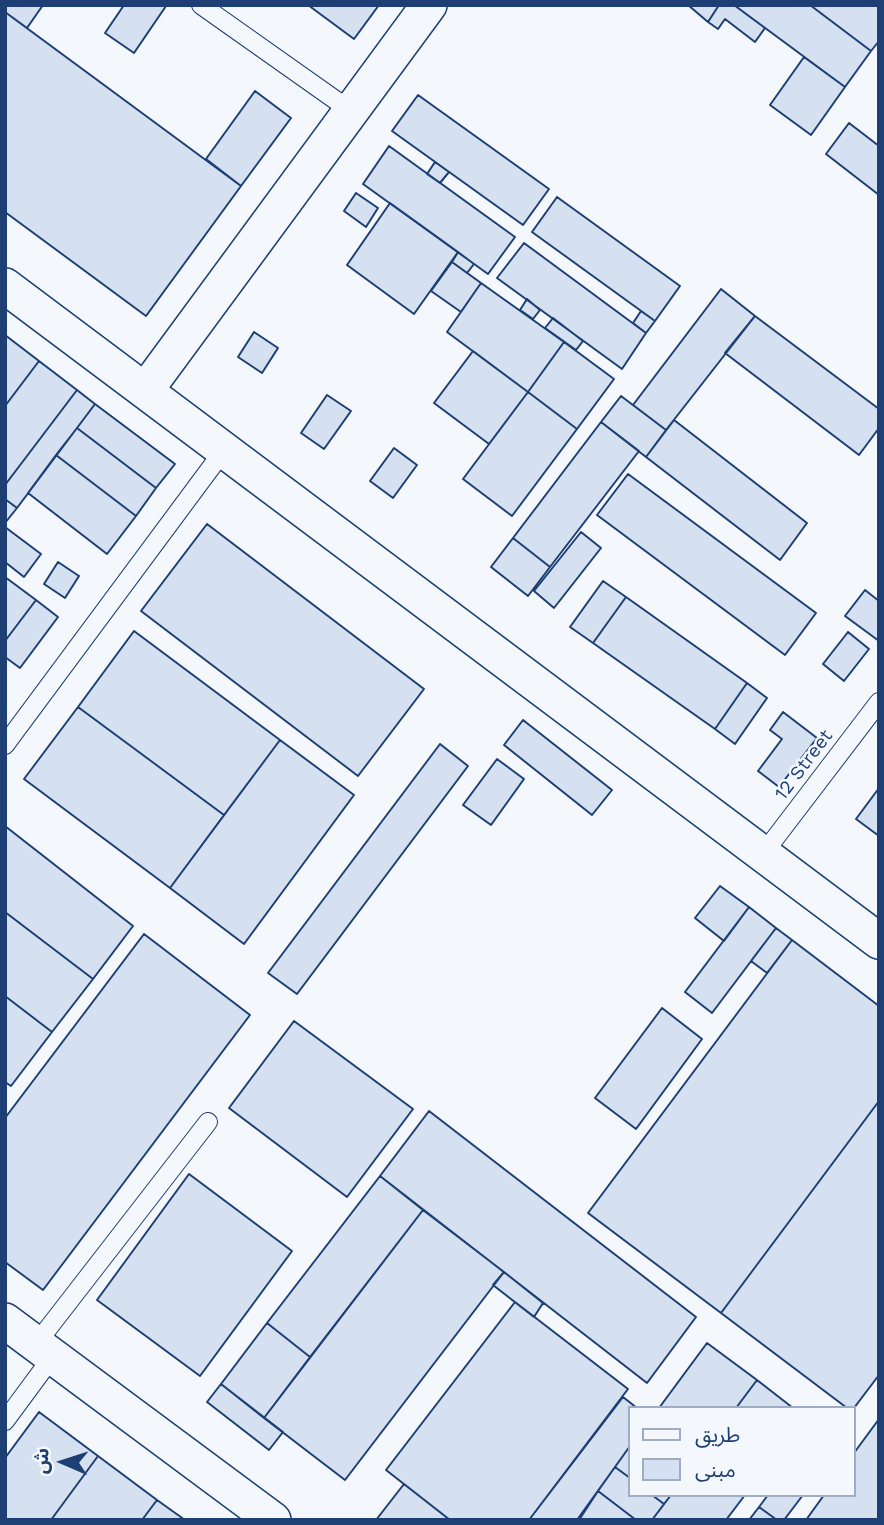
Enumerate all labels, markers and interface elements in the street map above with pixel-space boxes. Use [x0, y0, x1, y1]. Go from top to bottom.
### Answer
street label: 12 Street [770, 725, 838, 805]
legend [628, 1406, 856, 1497]
text: طريق [695, 1422, 740, 1447]
north arrow [28, 1427, 98, 1497]
text: ش [29, 1447, 54, 1474]
text: مبنى [695, 1457, 736, 1482]

